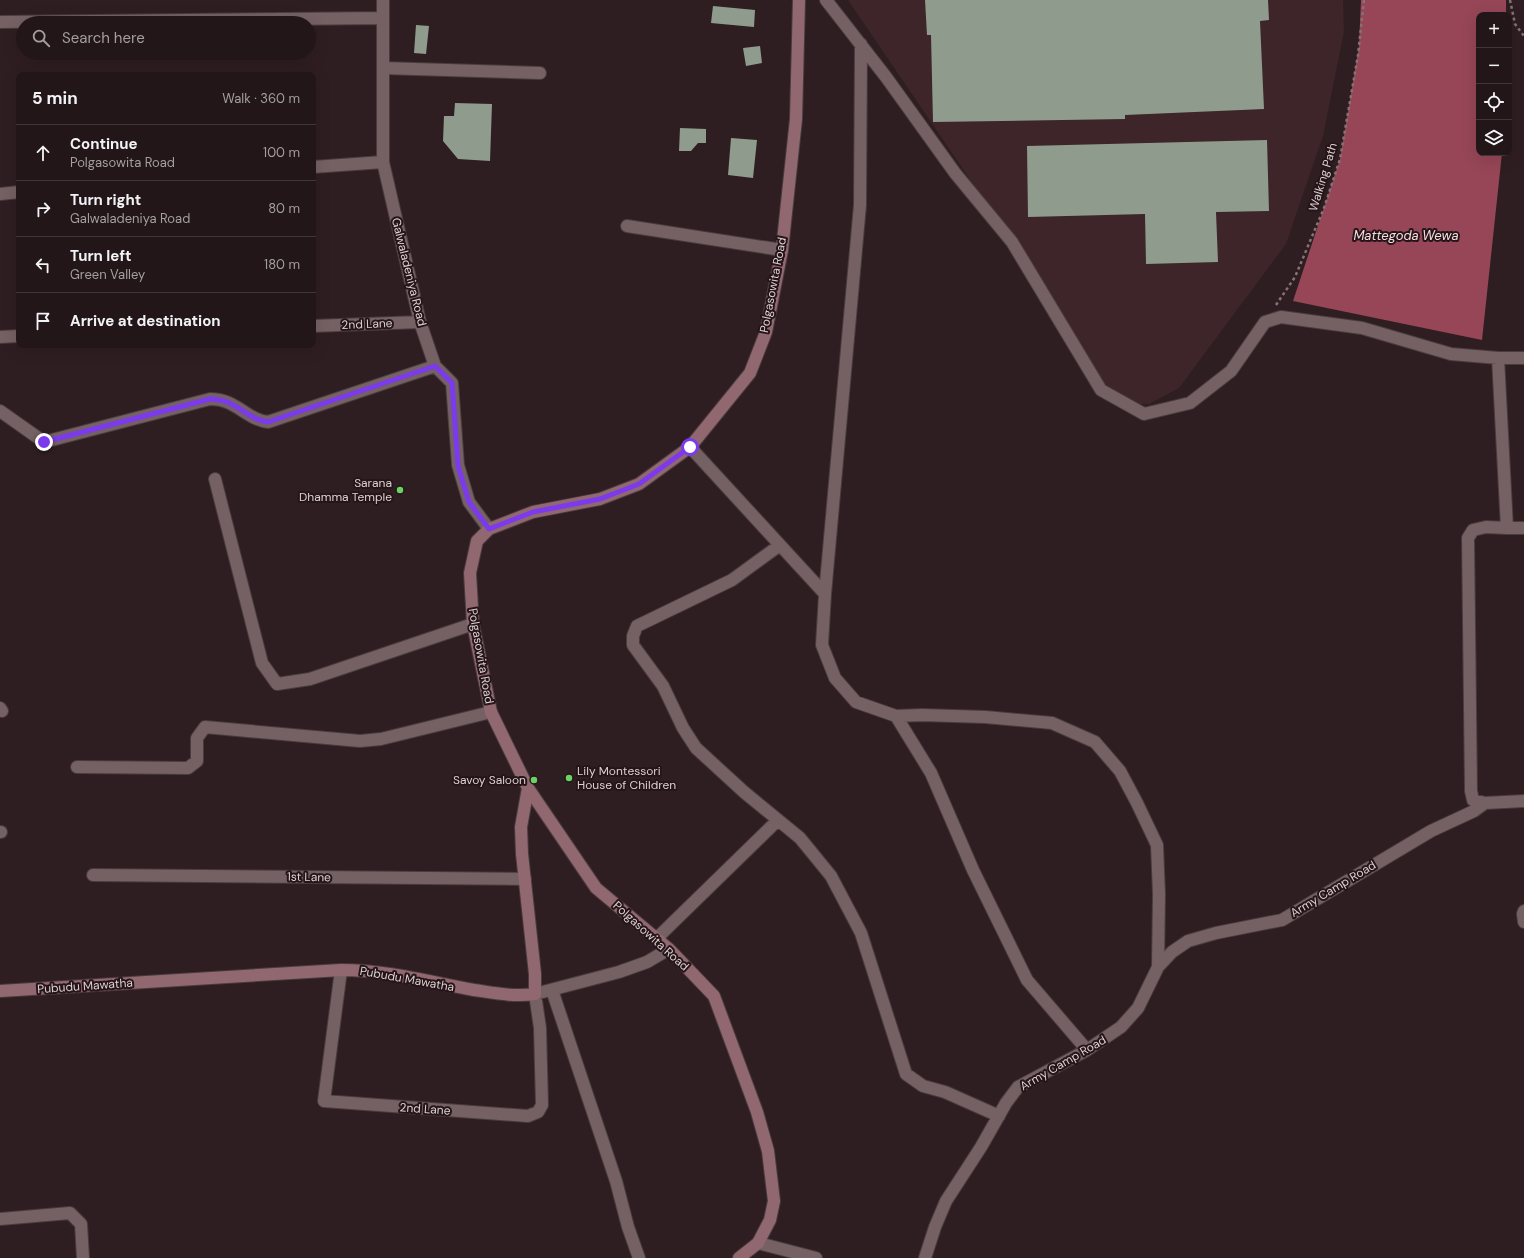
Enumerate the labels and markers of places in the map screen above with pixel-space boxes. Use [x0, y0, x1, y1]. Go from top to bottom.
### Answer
place label: Sarana Dhamma Temple [299, 475, 392, 505]
marker: Sarana Dhamma Temple [395, 485, 405, 495]
place label: Lily Montessori House of Children [577, 763, 676, 793]
place label: Savoy Saloon [453, 772, 526, 788]
marker: Lily Montessori House of Children [564, 773, 574, 783]
marker: Savoy Saloon [529, 775, 539, 785]

